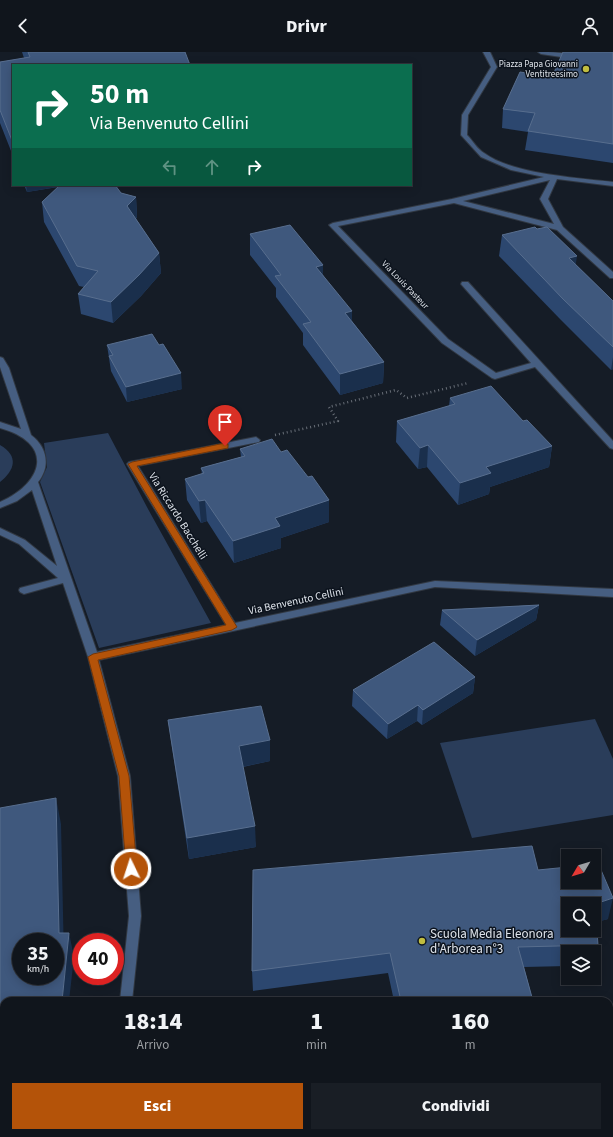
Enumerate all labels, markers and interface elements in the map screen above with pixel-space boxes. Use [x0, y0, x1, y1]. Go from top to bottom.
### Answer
text: Drivr [286, 14, 327, 39]
icon: back [12, 15, 34, 37]
icon: person [579, 15, 601, 37]
place label: Piazza Papa Giovanni Ventitreesimo [499, 58, 578, 81]
marker: Piazza Papa Giovanni Ventitreesimo [581, 64, 591, 74]
text: 50 m [90, 74, 149, 114]
icon: right [24, 80, 76, 132]
text: Via Benvenuto Cellini [90, 111, 249, 136]
icon: left [159, 156, 181, 178]
icon: ahead [201, 156, 223, 178]
icon: right [243, 156, 265, 178]
street label: Via Louis Pasteur [378, 258, 432, 313]
pin [208, 405, 242, 446]
icon: arrive [214, 411, 236, 433]
street label: Via Riccardo Bacchelli [145, 470, 211, 562]
street label: Via Benvenuto Cellini [247, 584, 345, 618]
position arrow [110, 848, 152, 890]
north arrow [561, 849, 601, 889]
map controls [561, 849, 601, 985]
button: search [561, 897, 601, 937]
place label: Scuola Media Eleonora d'Arborea n°3 [430, 925, 554, 958]
speed limit sign: 40 [72, 933, 124, 985]
marker: Scuola Media Eleonora d'Arborea n°3 [417, 936, 427, 946]
text: 35 [27, 940, 49, 968]
button: layers [561, 945, 601, 985]
text: km/h [27, 962, 49, 976]
text: 18:14 [124, 1004, 182, 1039]
text: 1 [310, 1004, 323, 1039]
text: 160 [451, 1004, 489, 1039]
text: Arrivo [137, 1036, 169, 1054]
text: min [306, 1036, 327, 1054]
text: m [465, 1036, 475, 1054]
button: Esci [12, 1083, 303, 1129]
button: Condividi [311, 1083, 601, 1129]

